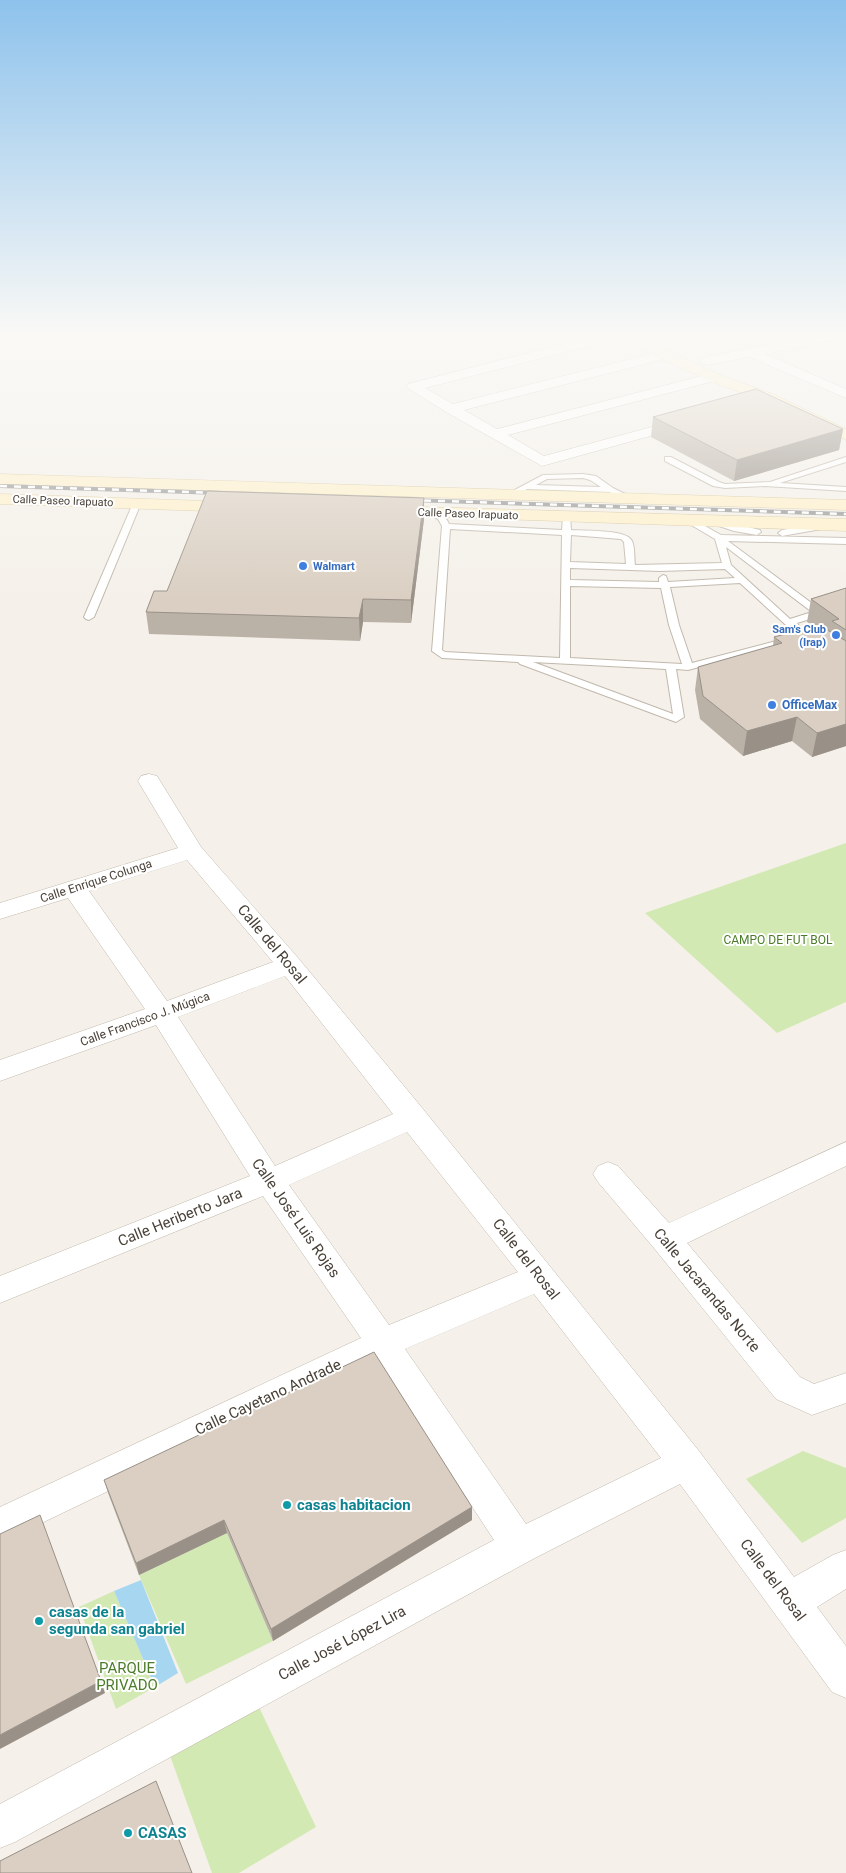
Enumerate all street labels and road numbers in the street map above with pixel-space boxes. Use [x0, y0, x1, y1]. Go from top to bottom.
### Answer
street label: Calle Paseo Irapuato [12, 493, 114, 509]
street label: Calle Paseo Irapuato [417, 506, 519, 522]
street label: Calle Enrique Colunga [38, 856, 154, 906]
street label: Calle del Rosal [234, 901, 310, 987]
street label: Calle Francisco J. Múgica [78, 989, 212, 1049]
street label: Calle José Luis Rojas [248, 1155, 344, 1281]
street label: Calle Heriberto Jara [115, 1184, 245, 1250]
street label: Calle del Rosal [489, 1215, 563, 1303]
street label: Calle Jacarandas Norte [650, 1224, 764, 1356]
street label: Calle Cayetano Andrade [192, 1355, 344, 1439]
street label: Calle del Rosal [736, 1535, 810, 1625]
street label: Calle José López Lira [275, 1602, 409, 1684]

